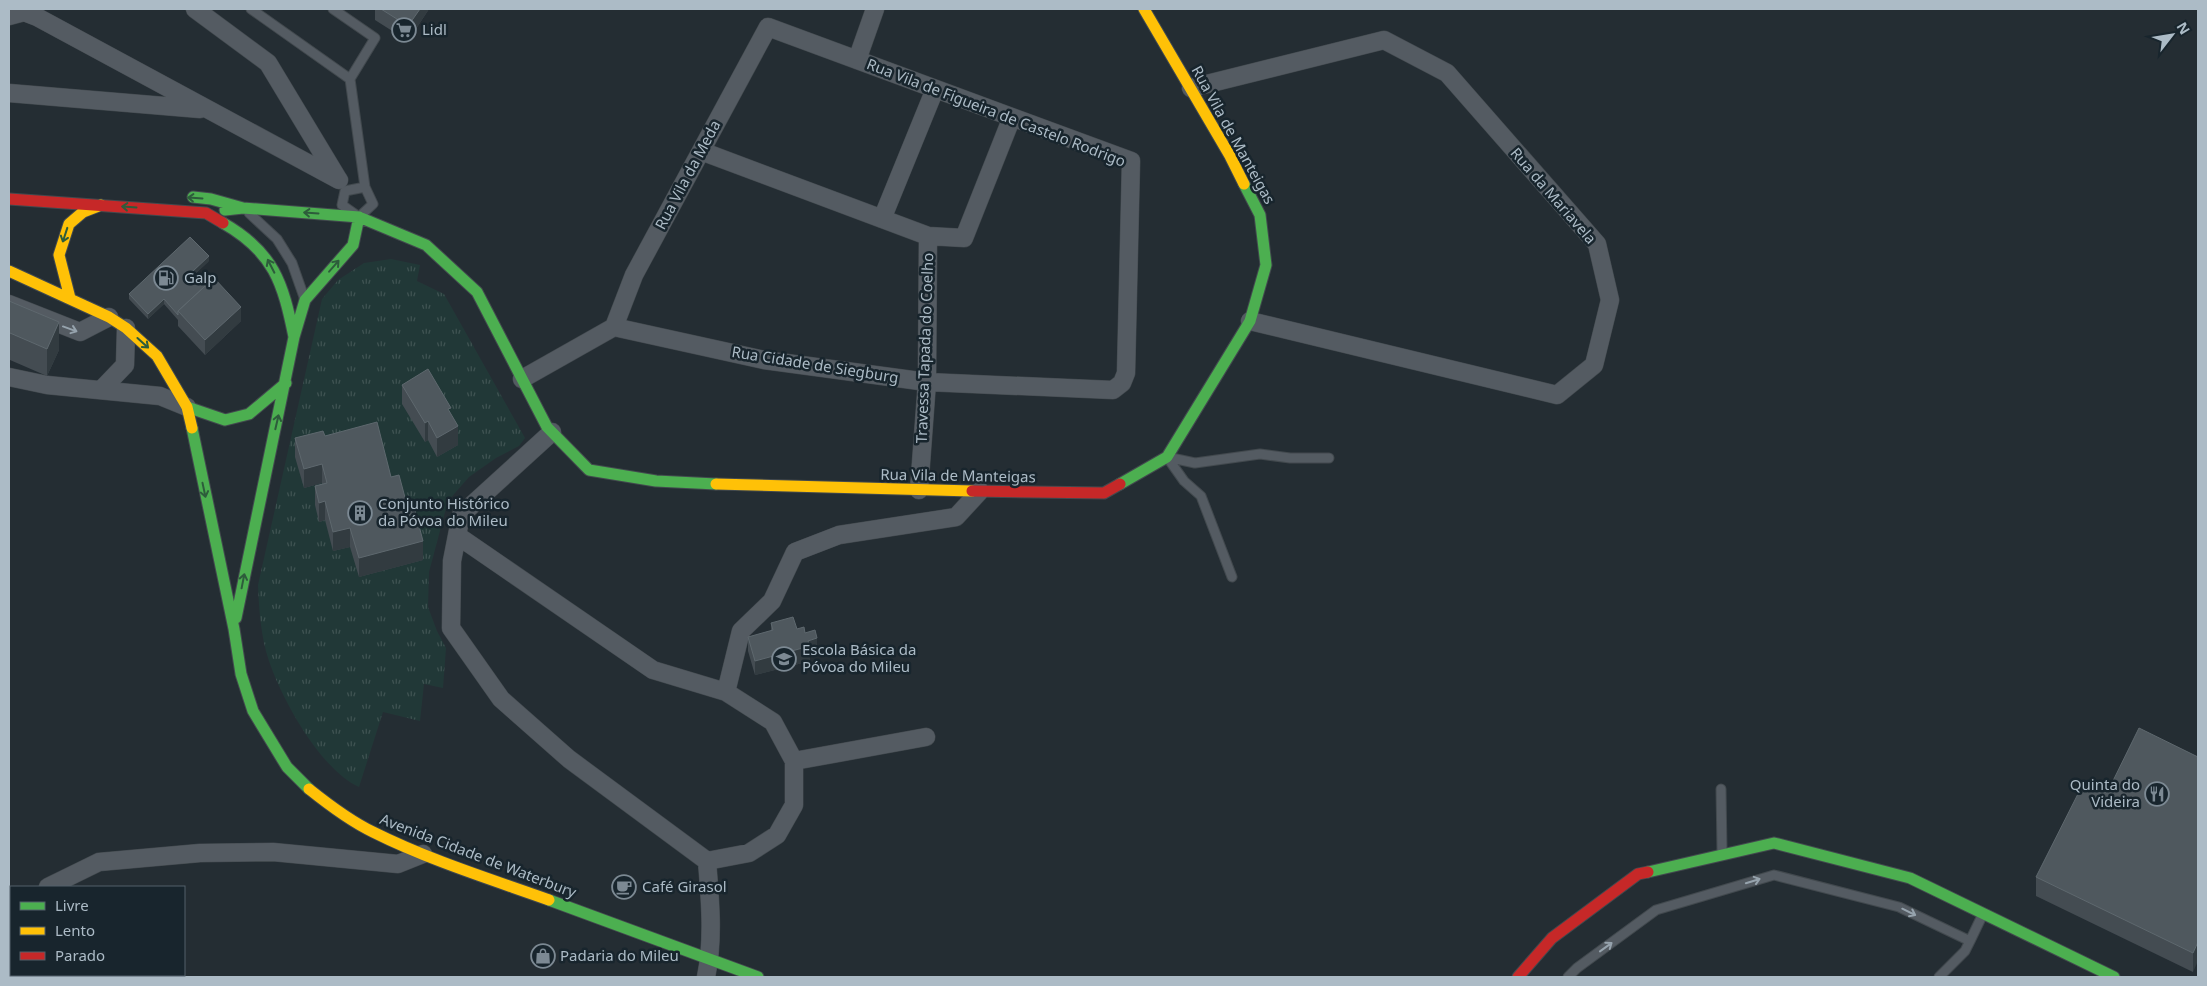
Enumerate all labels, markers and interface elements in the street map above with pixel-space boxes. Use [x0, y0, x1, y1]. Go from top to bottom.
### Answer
north arrow [2147, 10, 2197, 60]
supermarket icon: Lidl [391, 17, 417, 43]
text: N [2172, 18, 2195, 38]
place label: Lidl [422, 19, 447, 39]
street label: Rua Vila de Figueira de Castelo Rodrigo [864, 53, 1129, 171]
street label: Rua Vila de Manteigas [1187, 62, 1280, 207]
street label: Rua Vila da Meda [650, 116, 724, 233]
street label: Rua da Mariavela [1506, 143, 1601, 248]
one-way arrow [188, 193, 204, 202]
one-way arrow [121, 203, 137, 212]
one-way arrow [303, 208, 319, 218]
one-way arrow [60, 227, 69, 242]
street label: Travessa Tapada do Coelho [911, 252, 937, 444]
one-way arrow [266, 259, 275, 274]
one-way arrow [329, 260, 340, 273]
fuel station icon: Galp [153, 265, 179, 291]
place label: Galp [184, 267, 216, 287]
one-way arrow [62, 325, 77, 334]
one-way arrow [137, 338, 150, 349]
street label: Rua Cidade de Siegburg [730, 341, 900, 387]
one-way arrow [273, 415, 282, 431]
street label: Rua Vila de Manteigas [880, 464, 1036, 486]
one-way arrow [200, 482, 209, 498]
place label: Conjunto Histórico da Póvoa do Mileu [378, 493, 510, 530]
building icon: Conjunto Histórico da Póvoa do Mileu [347, 500, 373, 526]
one-way arrow [239, 574, 248, 590]
place label: Escola Básica da Póvoa do Mileu [802, 639, 916, 676]
school or university icon: Escola Básica da Póvoa do Mileu [771, 646, 797, 672]
place label: Quinta do Videira [2070, 774, 2140, 811]
restaurant icon: Quinta do Videira [2144, 781, 2170, 807]
street label: Avenida Cidade de Waterbury [377, 808, 580, 902]
cafe icon: Café Girasol [611, 874, 637, 900]
place label: Café Girasol [642, 876, 727, 896]
one-way arrow [1744, 876, 1760, 886]
legend [10, 886, 185, 976]
text: Livre [55, 895, 89, 915]
one-way arrow [1901, 908, 1916, 917]
text: Lento [55, 920, 95, 940]
one-way arrow [1599, 942, 1613, 952]
shop icon: Padaria do Mileu [530, 943, 556, 969]
text: Parado [55, 945, 105, 965]
place label: Padaria do Mileu [560, 945, 679, 965]

